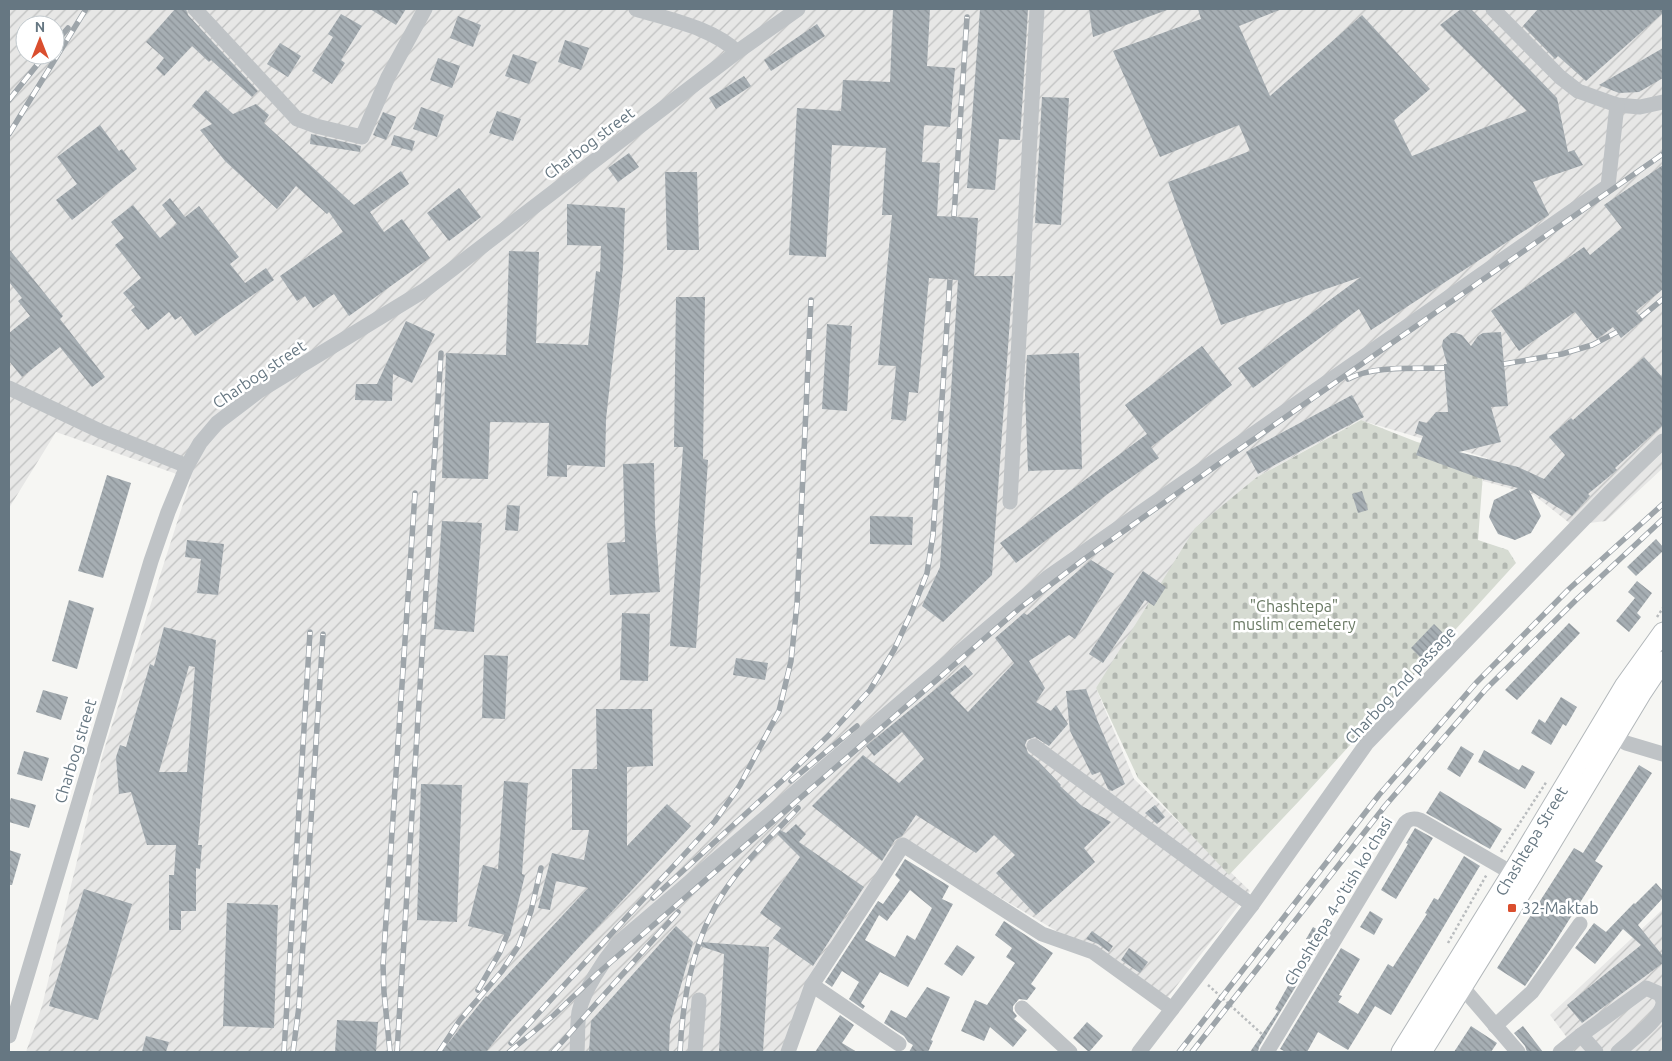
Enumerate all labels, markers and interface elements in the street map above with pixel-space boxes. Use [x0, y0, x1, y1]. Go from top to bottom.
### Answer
north arrow [15, 15, 65, 65]
text: N [35, 19, 45, 35]
street label: Charbog street [540, 103, 638, 183]
street label: Charbog street [209, 336, 309, 412]
park label: "Chashtepa" muslim cemetery [1232, 597, 1356, 633]
street label: Charbog 2nd passage [1341, 623, 1459, 747]
street label: Charbog street [51, 696, 100, 805]
street label: Chashtepa Street [1491, 783, 1571, 899]
street label: Choshtepa 4-o'tish ko'chasi [1280, 813, 1396, 989]
place label: 32-Maktab [1522, 899, 1599, 917]
marker: 32-Maktab [1506, 902, 1518, 914]

